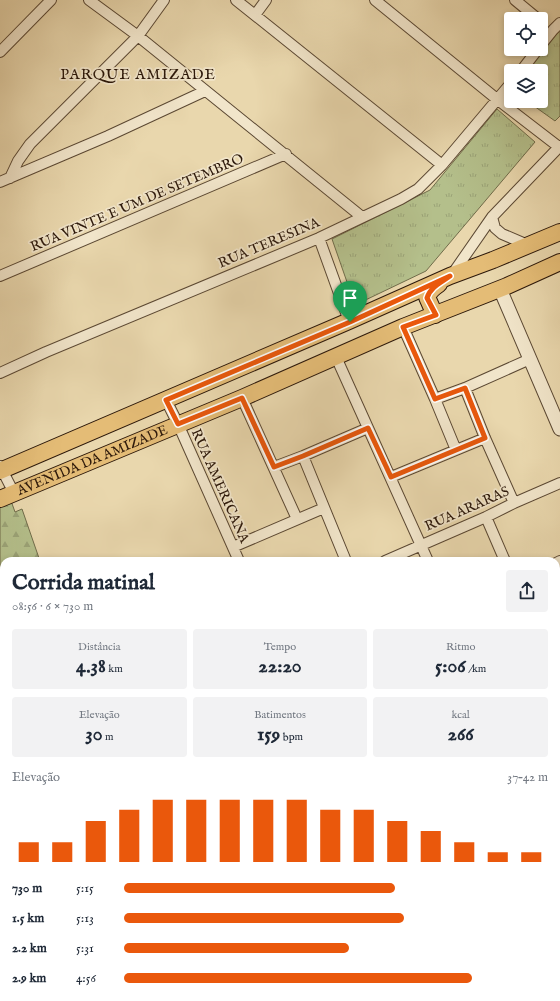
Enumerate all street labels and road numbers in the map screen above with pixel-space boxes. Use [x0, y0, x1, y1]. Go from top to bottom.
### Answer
street label: RUA VINTE E UM DE SETEMBRO [28, 150, 247, 256]
street label: RUA TERESINA [216, 213, 323, 272]
street label: AVENIDA DA AMIZADE [13, 421, 171, 500]
street label: RUA AMERICANA [187, 426, 254, 546]
street label: RUA ARARAS [422, 482, 512, 536]

